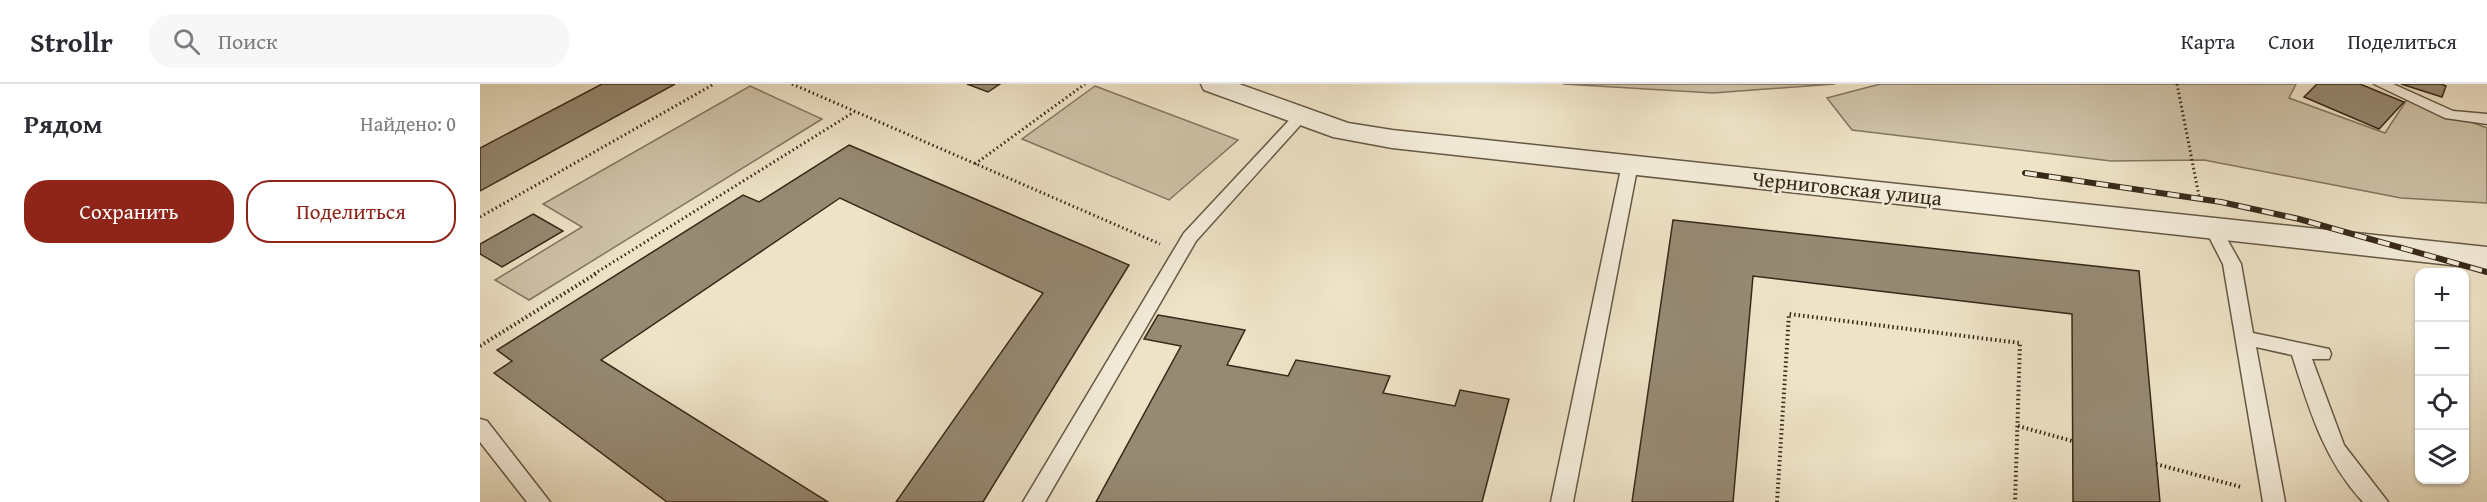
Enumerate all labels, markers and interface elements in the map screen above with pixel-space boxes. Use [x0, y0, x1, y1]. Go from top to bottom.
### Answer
search box [149, 14, 569, 68]
text: Strollr [30, 21, 113, 62]
icon: search [170, 25, 203, 58]
text: Поиск [218, 25, 278, 57]
text: Карта [2181, 26, 2235, 57]
text: Слои [2268, 26, 2314, 57]
text: Поделиться [2347, 26, 2457, 57]
text: Рядом [24, 104, 102, 143]
text: Найдено: 0 [360, 109, 456, 138]
street label: Черниговская улица [1751, 163, 1943, 213]
button: Сохранить [24, 180, 234, 243]
button: Поделиться [246, 180, 456, 243]
map controls [2415, 268, 2469, 484]
button: + [2415, 268, 2469, 322]
button: − [2415, 322, 2469, 376]
button: locate [2415, 376, 2469, 430]
button: layers [2415, 430, 2469, 484]

